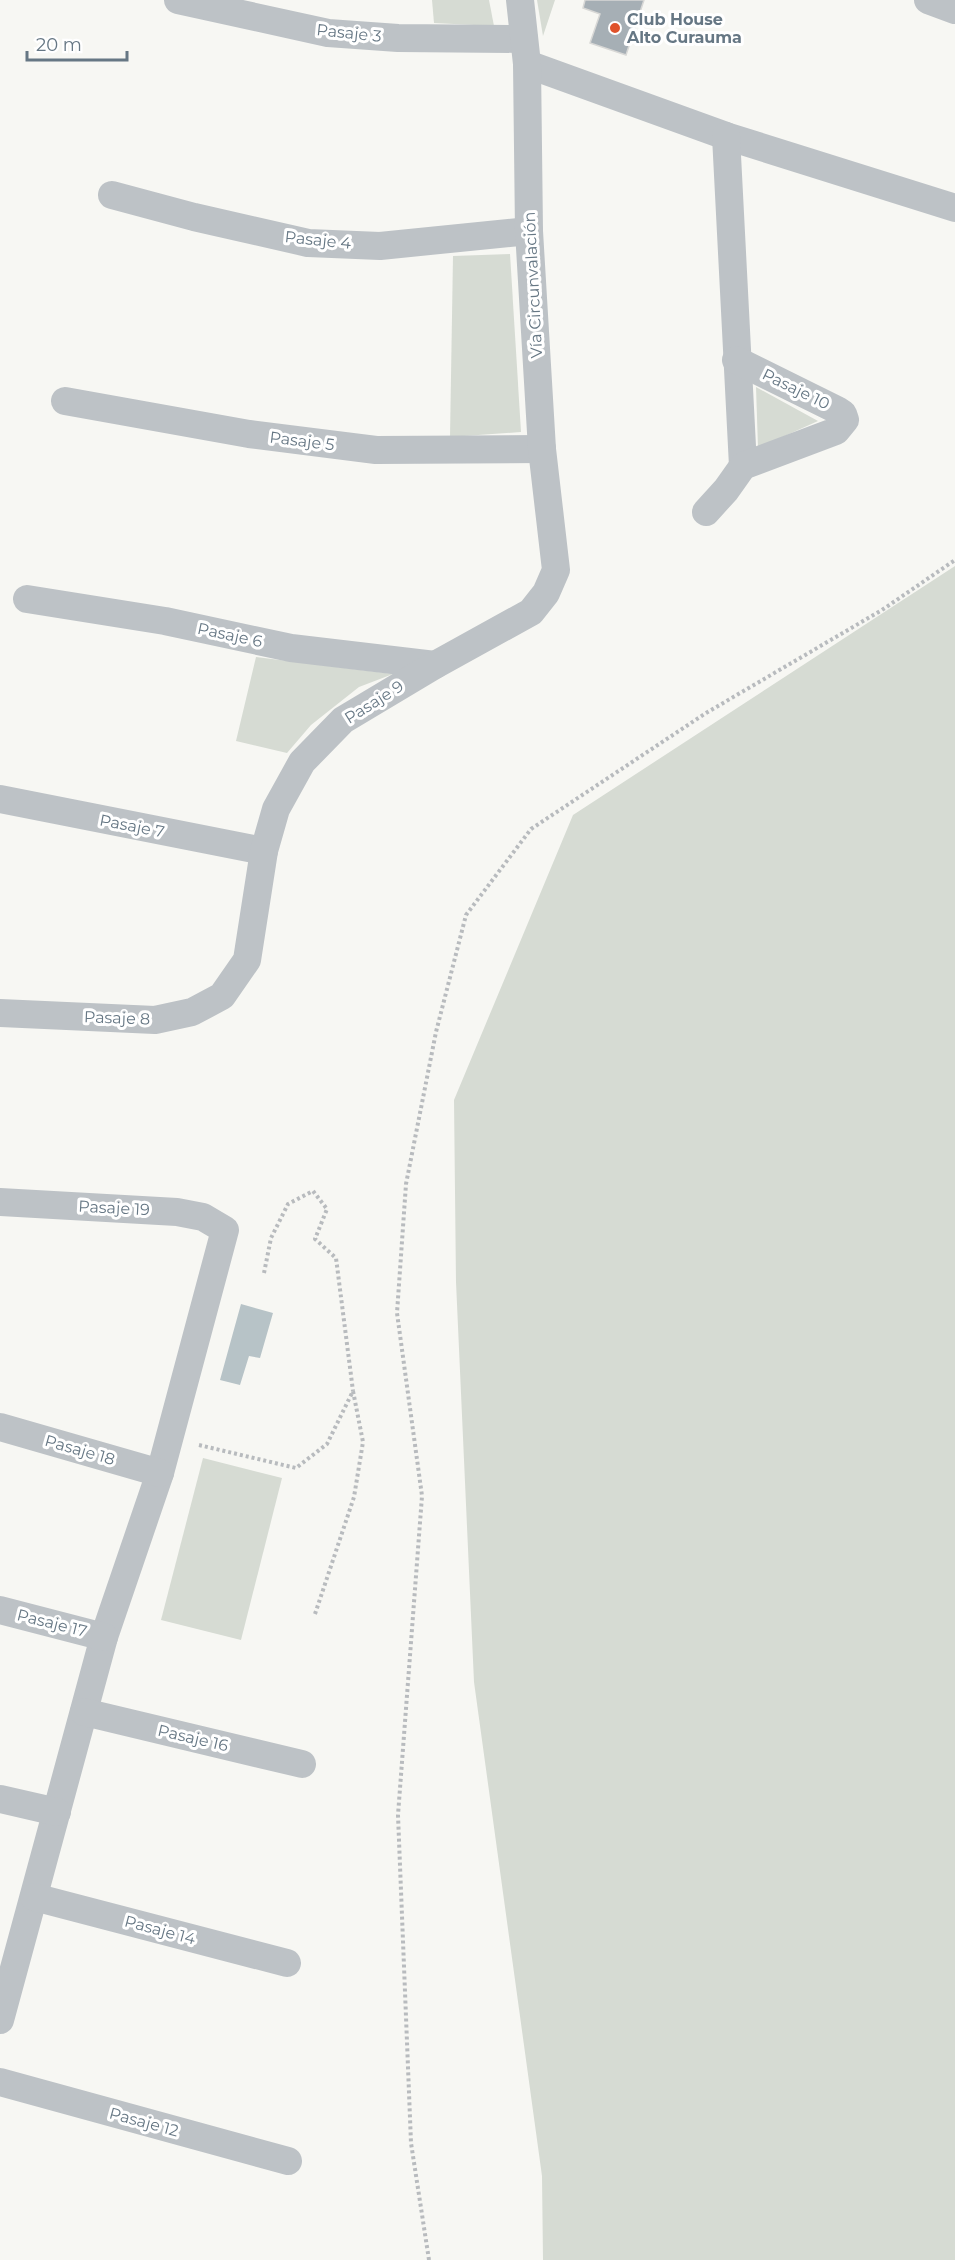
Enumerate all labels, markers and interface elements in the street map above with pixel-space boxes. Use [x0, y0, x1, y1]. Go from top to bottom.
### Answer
place label: Club House Alto Curauma [626, 10, 742, 47]
street label: Pasaje 3 [316, 20, 382, 46]
marker: Club House Alto Curauma [608, 21, 622, 35]
scale bar [27, 24, 128, 62]
text: 20 m [36, 34, 82, 56]
street label: Vía Circunvalación [520, 211, 546, 359]
street label: Pasaje 4 [284, 227, 353, 253]
street label: Pasaje 10 [759, 365, 833, 413]
street label: Pasaje 5 [268, 428, 336, 454]
street label: Pasaje 6 [196, 619, 264, 651]
street label: Pasaje 9 [341, 676, 407, 728]
street label: Pasaje 7 [98, 810, 166, 842]
street label: Pasaje 8 [83, 1007, 151, 1029]
street label: Pasaje 19 [78, 1197, 150, 1219]
street label: Pasaje 18 [43, 1431, 117, 1469]
street label: Pasaje 17 [15, 1605, 89, 1641]
street label: Pasaje 16 [156, 1721, 230, 1755]
street label: Pasaje 14 [123, 1911, 198, 1949]
street label: Pasaje 12 [107, 2104, 181, 2140]

